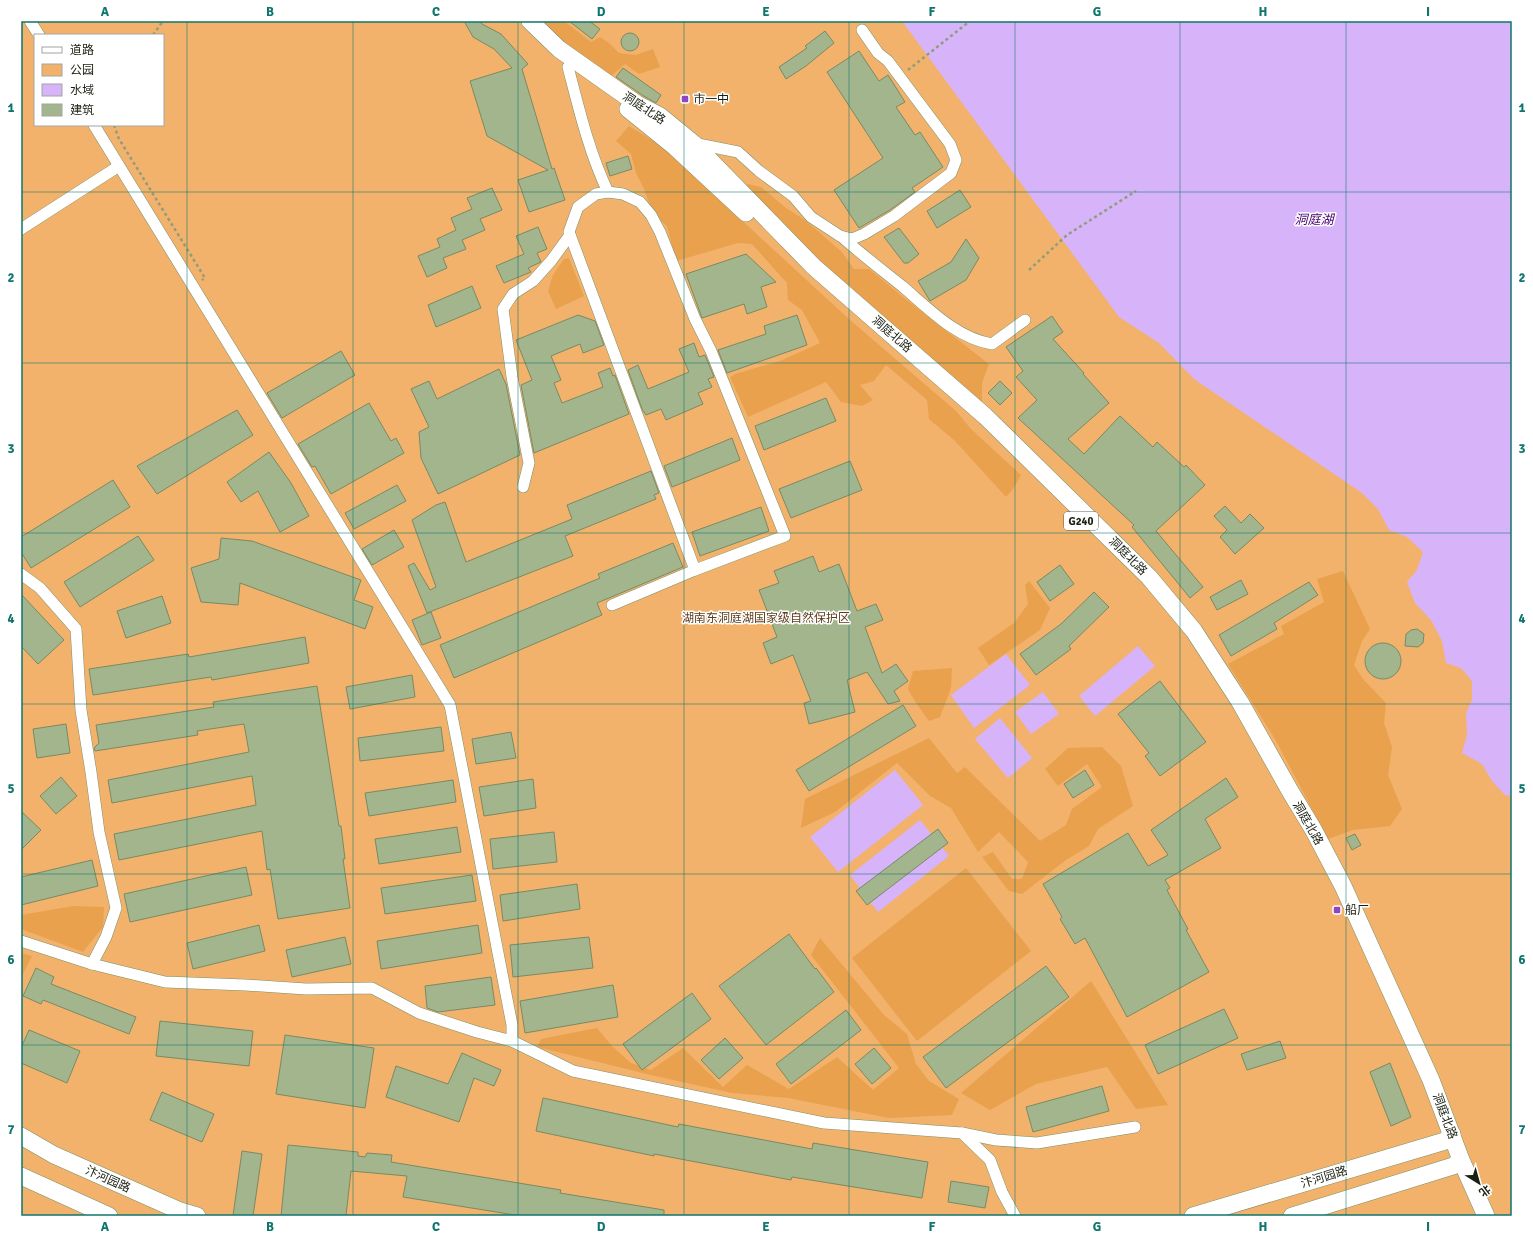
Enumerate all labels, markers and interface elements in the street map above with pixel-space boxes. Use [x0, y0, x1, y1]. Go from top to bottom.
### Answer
text: A [101, 4, 110, 20]
text: B [266, 4, 274, 20]
text: C [432, 4, 440, 20]
text: D [597, 4, 606, 20]
text: E [762, 4, 770, 20]
text: F [929, 4, 936, 20]
text: G [1093, 4, 1101, 20]
text: H [1259, 4, 1267, 20]
text: I [1426, 4, 1430, 20]
legend [34, 34, 164, 126]
text: 道路 [70, 43, 94, 58]
text: 公园 [70, 63, 94, 78]
text: 水域 [70, 83, 94, 98]
street label: 洞庭北路 [620, 89, 668, 128]
place label: 市一中 [693, 92, 729, 107]
marker: 市一中 [680, 94, 690, 104]
text: 1 [7, 100, 15, 116]
text: 1 [1518, 100, 1526, 116]
text: 建筑 [70, 103, 94, 118]
water label: 洞庭湖 [1294, 212, 1335, 228]
text: 2 [7, 270, 15, 286]
text: 2 [1518, 270, 1526, 286]
street label: 洞庭北路 [869, 313, 915, 356]
text: 3 [7, 441, 15, 457]
text: 3 [1518, 441, 1526, 457]
road number: G240 [1064, 512, 1098, 530]
street label: 洞庭北路 [1105, 534, 1150, 579]
text: 4 [7, 611, 15, 627]
park label: 湖南东洞庭湖国家级自然保护区 [682, 611, 850, 626]
text: 4 [1518, 611, 1526, 627]
text: 5 [7, 781, 15, 797]
text: 5 [1518, 781, 1526, 797]
street label: 洞庭北路 [1289, 799, 1326, 848]
place label: 船厂 [1345, 903, 1369, 918]
marker: 船厂 [1332, 905, 1342, 915]
text: 6 [7, 952, 15, 968]
text: 6 [1518, 952, 1526, 968]
street label: 洞庭北路 [1429, 1091, 1460, 1141]
text: 7 [7, 1122, 15, 1138]
text: 7 [1518, 1122, 1526, 1138]
street label: 汴河园路 [83, 1163, 133, 1196]
street label: 汴河园路 [1299, 1163, 1349, 1192]
north arrow [1459, 1163, 1499, 1203]
text: 北 [1476, 1182, 1493, 1199]
text: A [101, 1219, 110, 1235]
text: B [266, 1219, 274, 1235]
text: C [432, 1219, 440, 1235]
text: D [597, 1219, 606, 1235]
text: E [762, 1219, 770, 1235]
text: F [929, 1219, 936, 1235]
text: G [1093, 1219, 1101, 1235]
text: H [1259, 1219, 1267, 1235]
text: I [1426, 1219, 1430, 1235]

